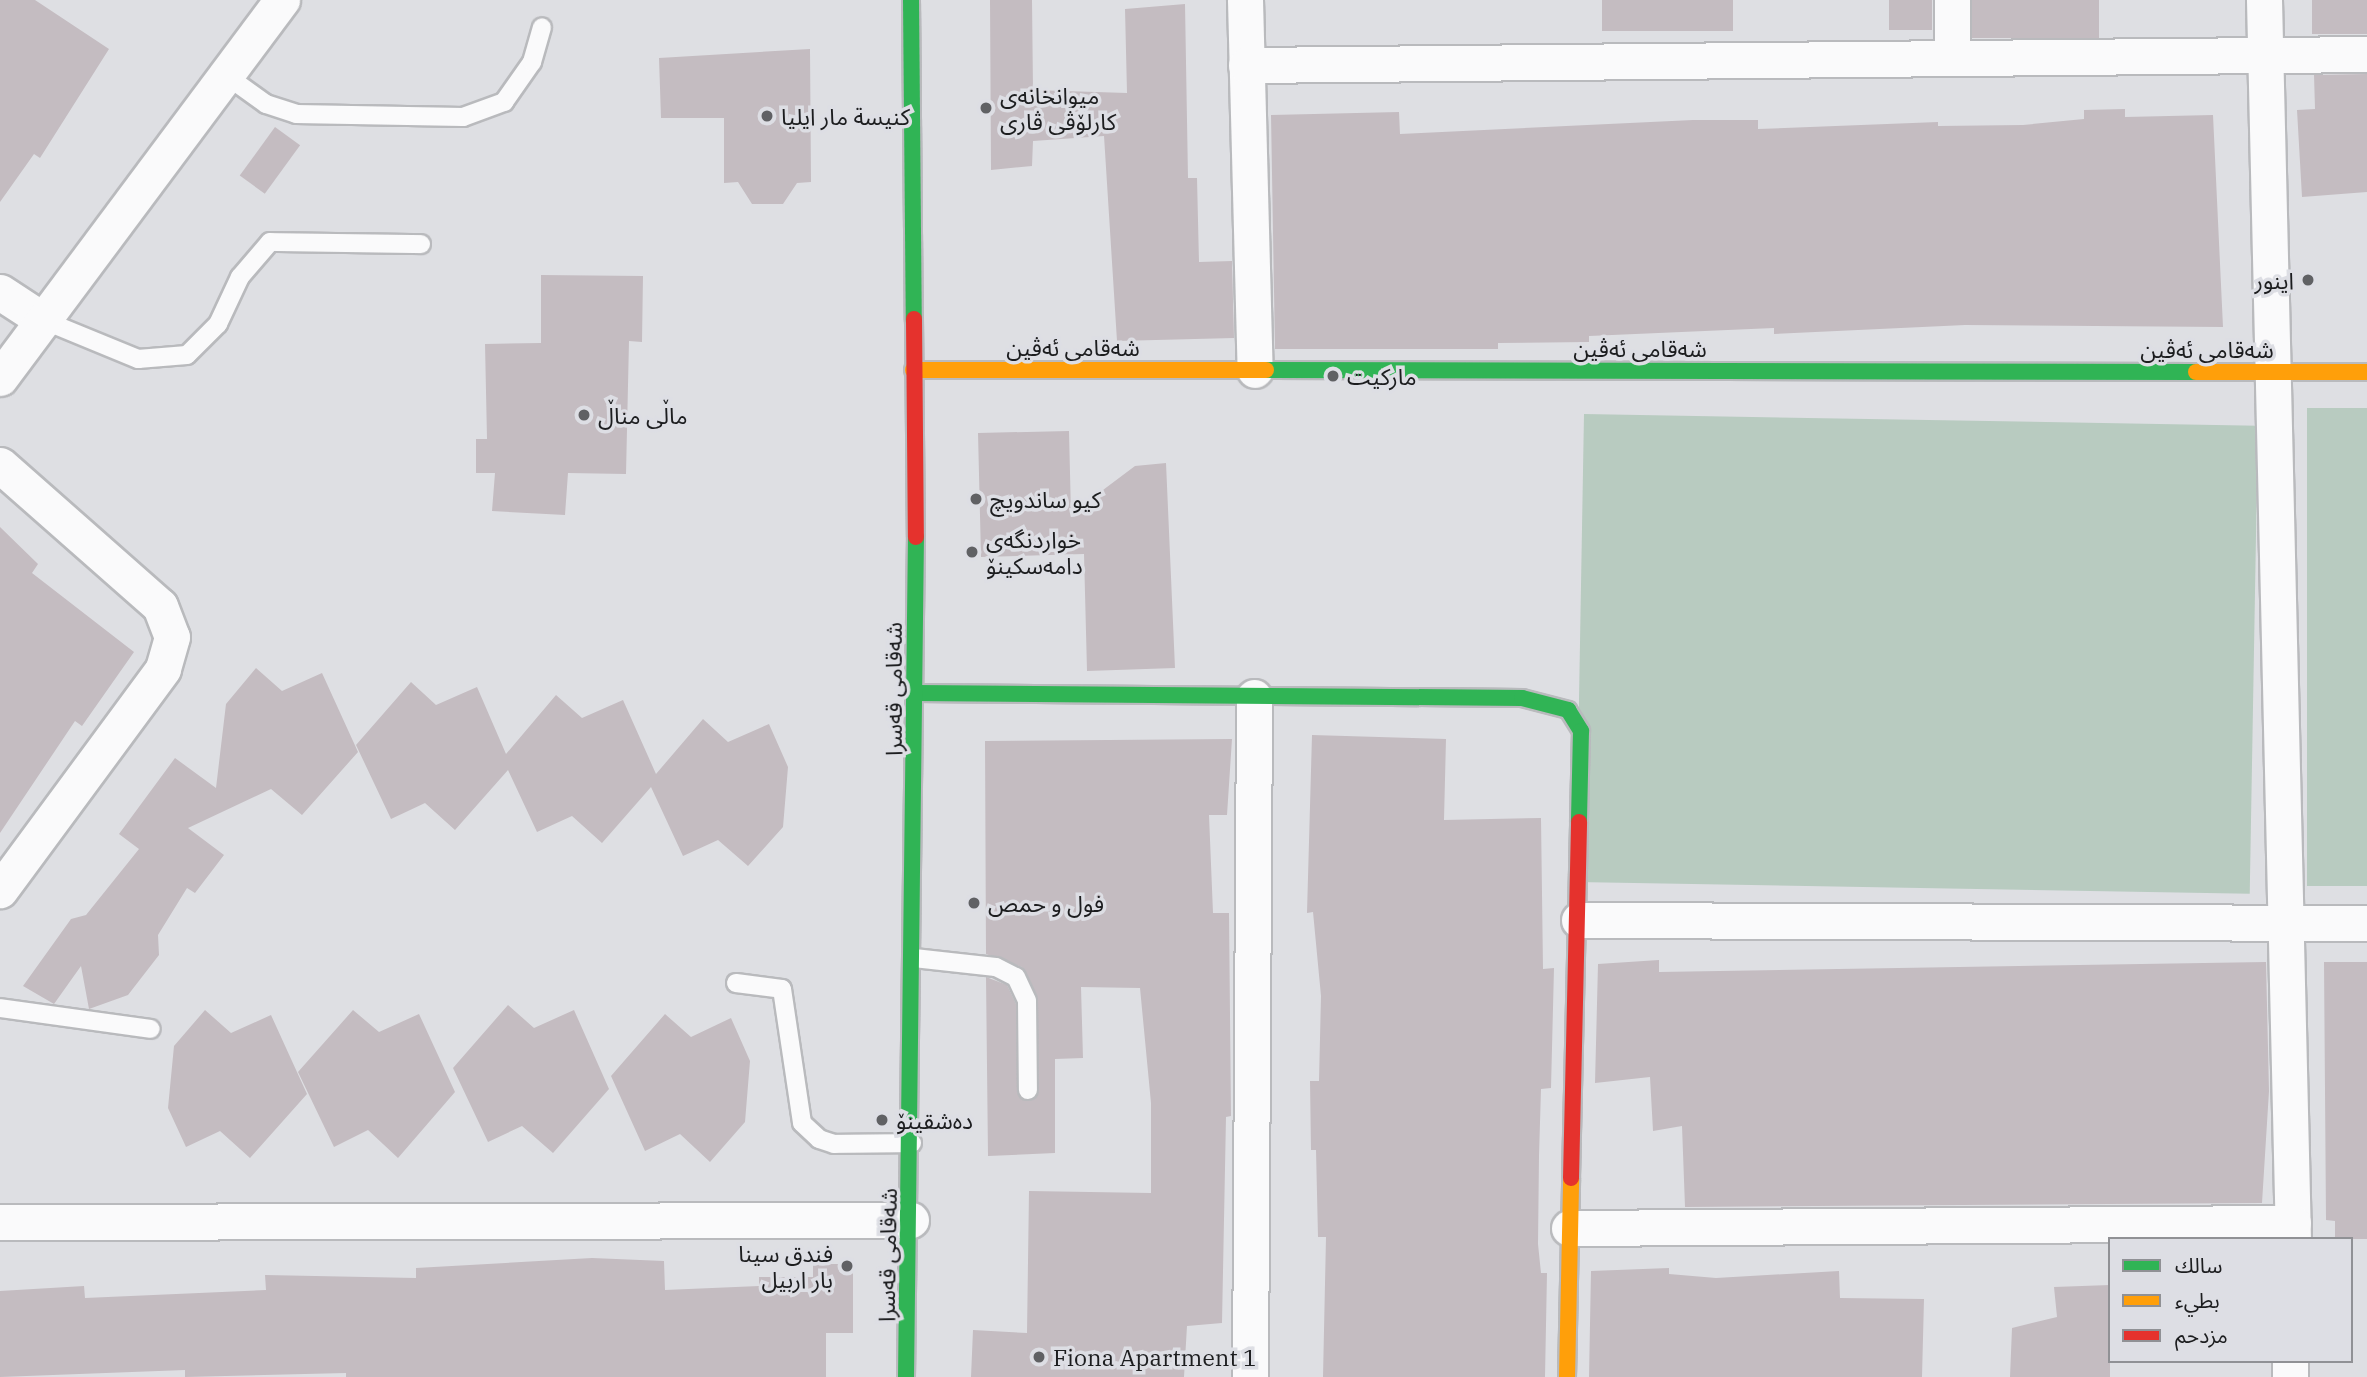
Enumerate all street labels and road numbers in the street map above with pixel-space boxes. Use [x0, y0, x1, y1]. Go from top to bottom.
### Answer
street label: شەقامی ئەڤین [1006, 333, 1140, 361]
street label: شەقامی ئەڤین [1573, 334, 1707, 362]
street label: شەقامی ئەڤین [2140, 335, 2274, 363]
street label: شەقامی قەسرا [879, 622, 907, 756]
street label: شەقامی قەسرا [872, 1188, 902, 1322]

